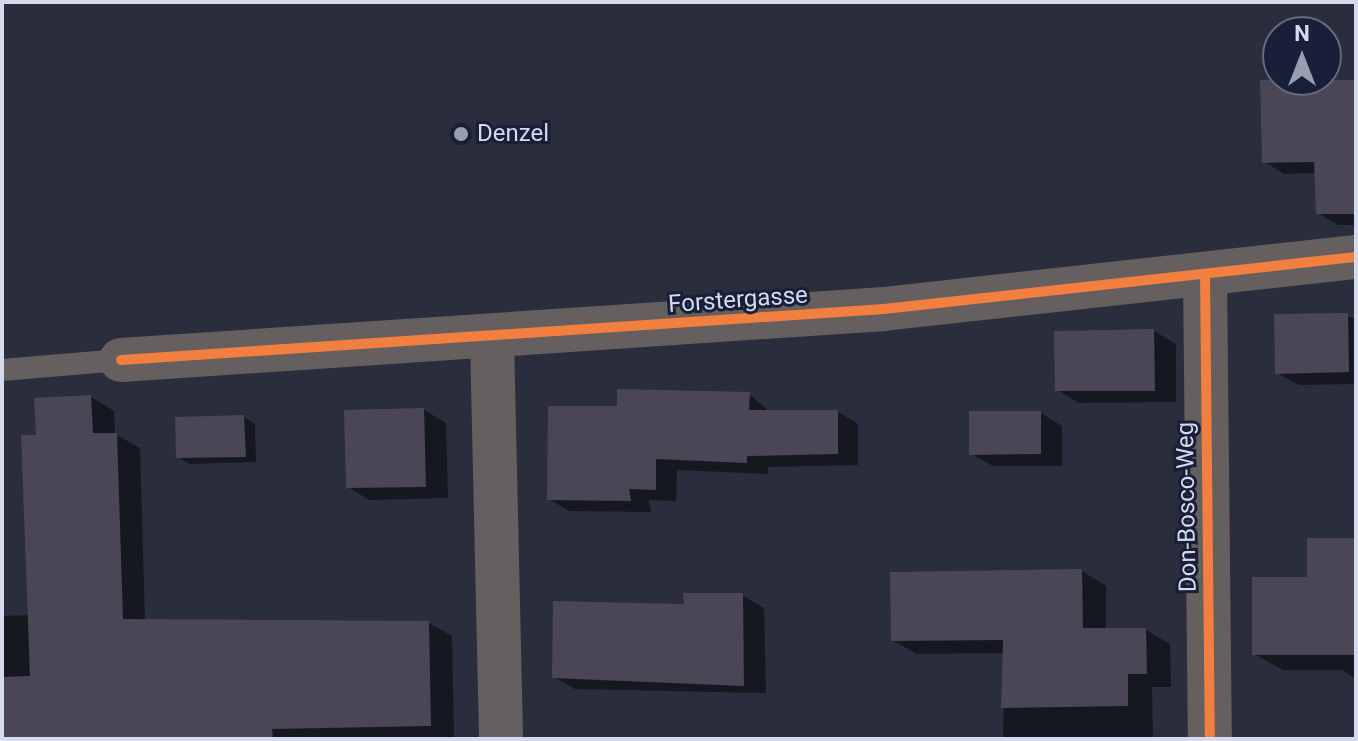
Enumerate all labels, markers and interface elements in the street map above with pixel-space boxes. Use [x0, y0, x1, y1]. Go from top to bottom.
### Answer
north arrow [1262, 16, 1342, 96]
text: N [1294, 21, 1310, 46]
place label: Denzel [477, 120, 549, 148]
marker: Denzel [452, 125, 470, 143]
street label: Forstergasse [667, 281, 809, 319]
street label: Don-Bosco-Weg [1171, 422, 1203, 592]

